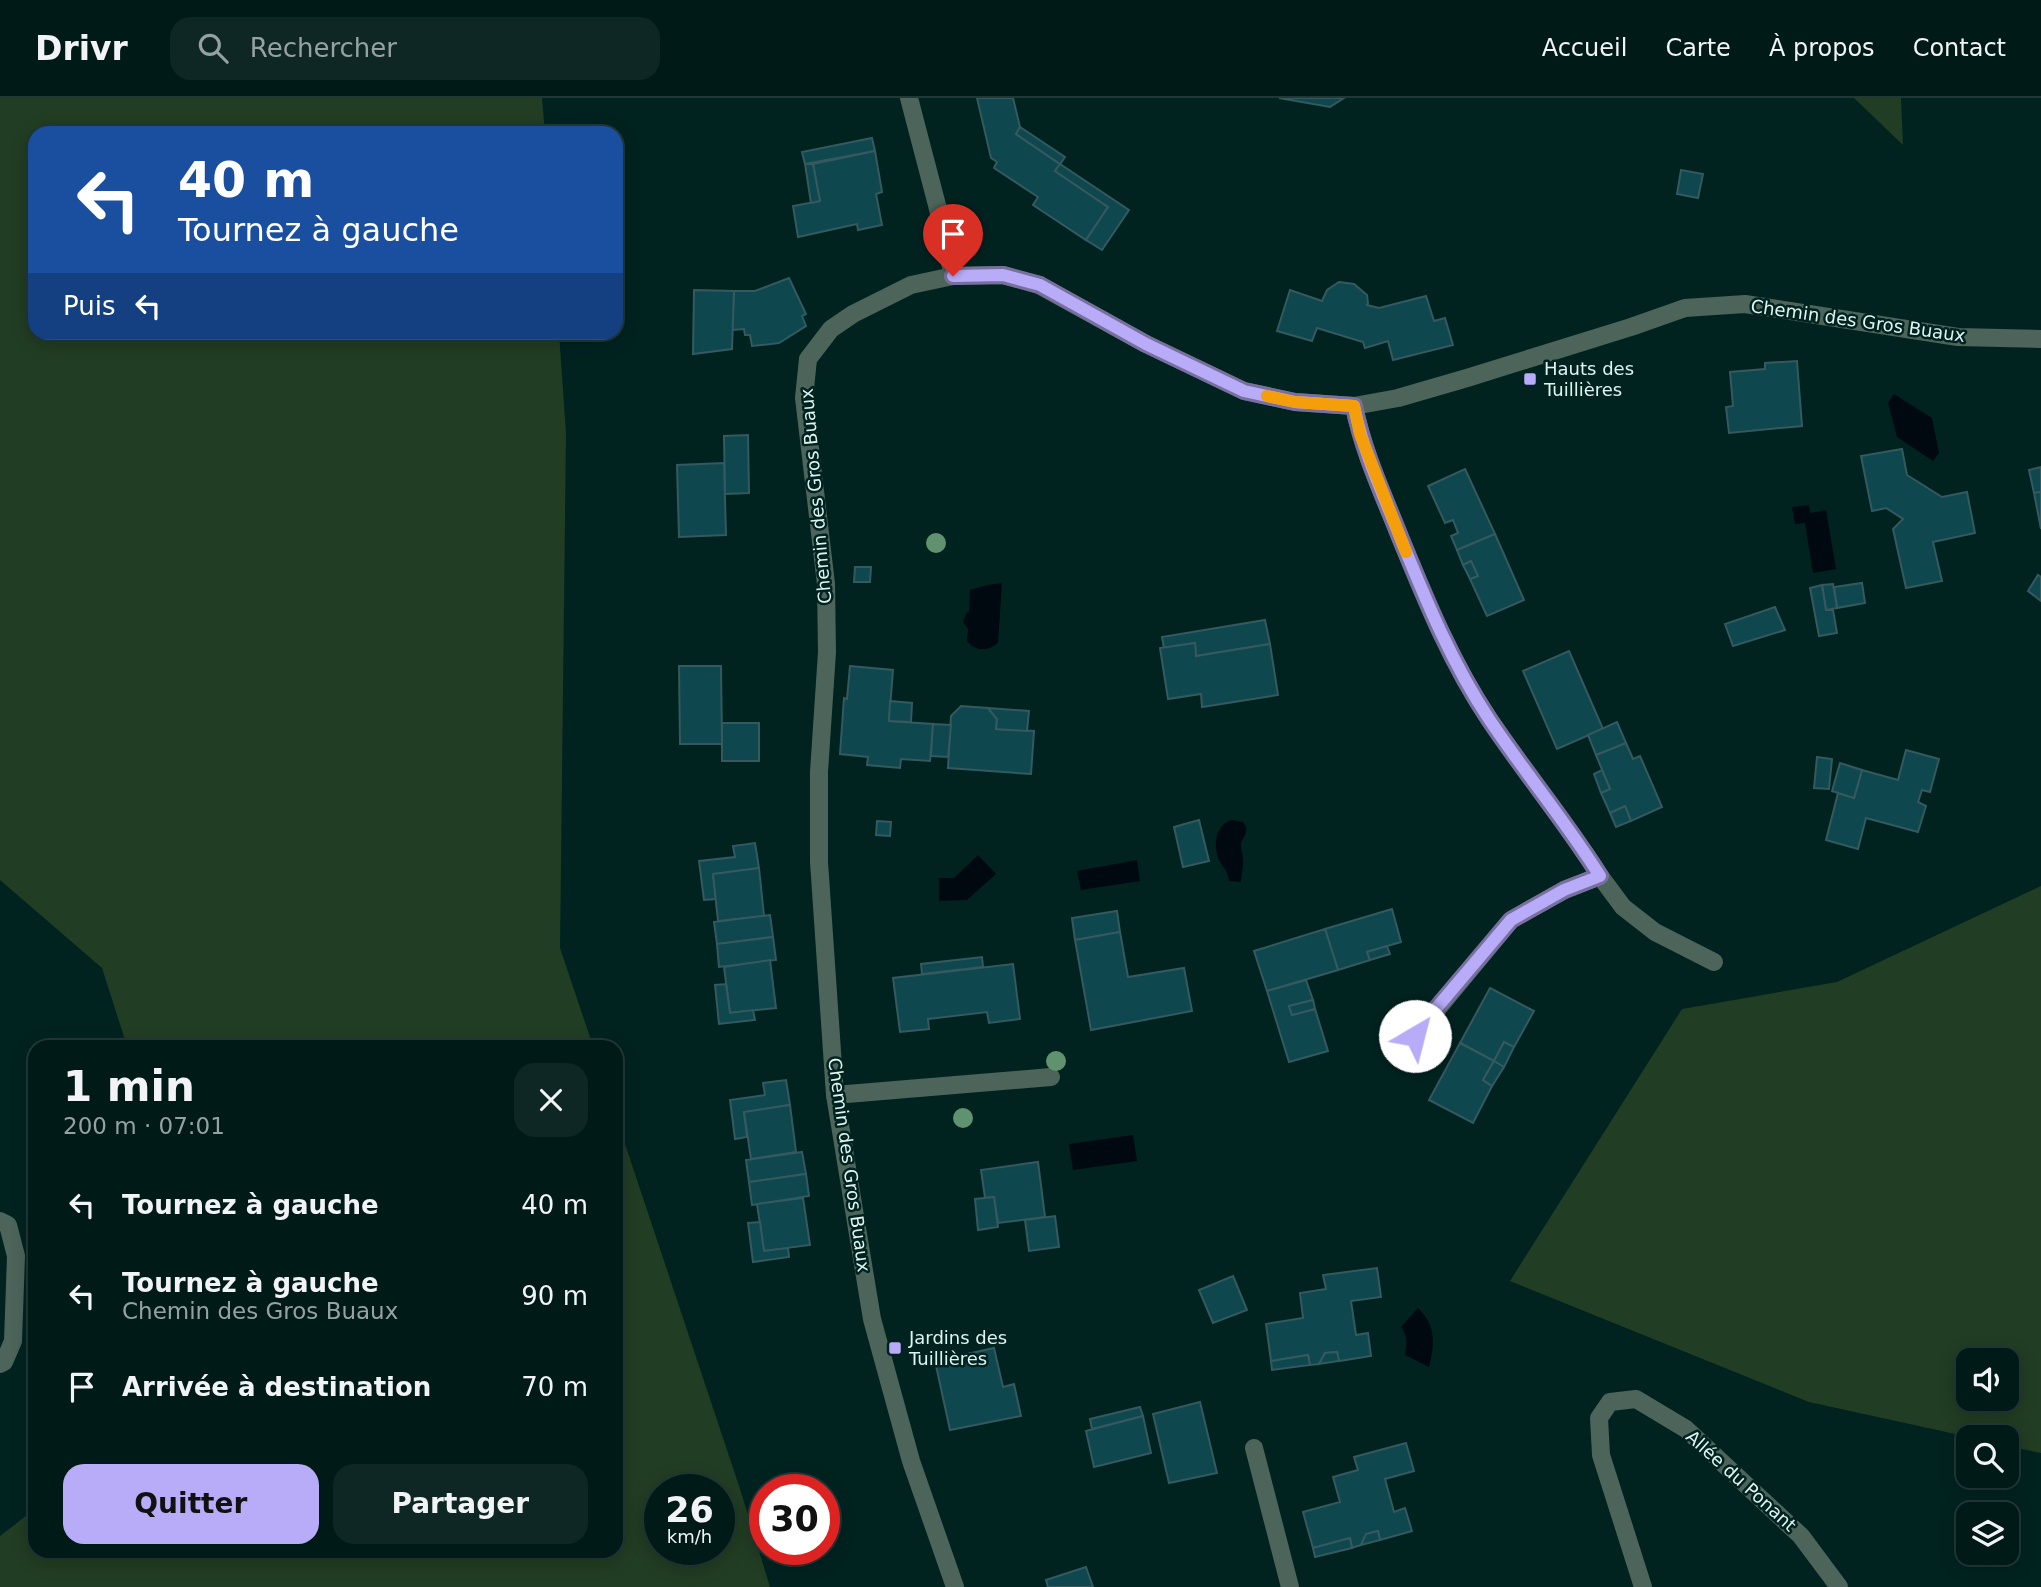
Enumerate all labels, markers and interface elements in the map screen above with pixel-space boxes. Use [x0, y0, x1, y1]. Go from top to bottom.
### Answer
search box [170, 17, 660, 80]
text: Drivr [35, 29, 128, 68]
icon: search [194, 29, 232, 67]
text: Rechercher [250, 33, 397, 63]
text: Accueil [1542, 34, 1627, 62]
text: Carte [1665, 34, 1731, 62]
text: À propos [1769, 34, 1875, 62]
text: Contact [1913, 34, 2006, 62]
text: 40 m [178, 152, 314, 209]
icon: left [63, 154, 154, 245]
pin [923, 204, 983, 276]
text: Tournez à gauche [178, 211, 459, 249]
icon: arrive [934, 215, 972, 253]
icon: left [129, 287, 167, 325]
text: Puis [63, 291, 115, 321]
street label: Chemin des Gros Buaux [1750, 295, 1967, 346]
place label: Hauts des Tuillières [1543, 358, 1634, 400]
marker: Hauts des Tuillières [1522, 371, 1538, 387]
street label: Chemin des Gros Buaux [796, 387, 835, 605]
position arrow [1378, 999, 1452, 1073]
street label: Chemin des Gros Buaux [824, 1056, 875, 1274]
text: 1 min [63, 1062, 195, 1111]
button: close [514, 1063, 588, 1137]
text: 200 m · 07:01 [63, 1113, 225, 1139]
icon: left [63, 1186, 101, 1224]
text: Tournez à gauche [122, 1190, 379, 1220]
text: 40 m [521, 1190, 588, 1220]
text: Tournez à gauche [122, 1268, 379, 1298]
icon: left [63, 1277, 101, 1315]
text: 90 m [521, 1281, 588, 1311]
text: Chemin des Gros Buaux [122, 1298, 398, 1324]
place label: Jardins des Tuillières [908, 1327, 1007, 1369]
marker: Jardins des Tuillières [887, 1340, 903, 1356]
map controls [1956, 1348, 2019, 1565]
button: sound [1956, 1348, 2019, 1411]
icon: arrive [63, 1368, 101, 1406]
text: Arrivée à destination [122, 1372, 431, 1402]
text: 70 m [521, 1372, 588, 1402]
button: search [1956, 1425, 2019, 1488]
street label: Allée du Ponant [1682, 1426, 1801, 1536]
button: Quitter [63, 1464, 319, 1544]
button: Partager [333, 1464, 588, 1544]
speed limit sign: 30 [749, 1474, 840, 1565]
text: 26 [665, 1490, 714, 1530]
button: layers [1956, 1502, 2019, 1565]
text: km/h [667, 1526, 712, 1547]

